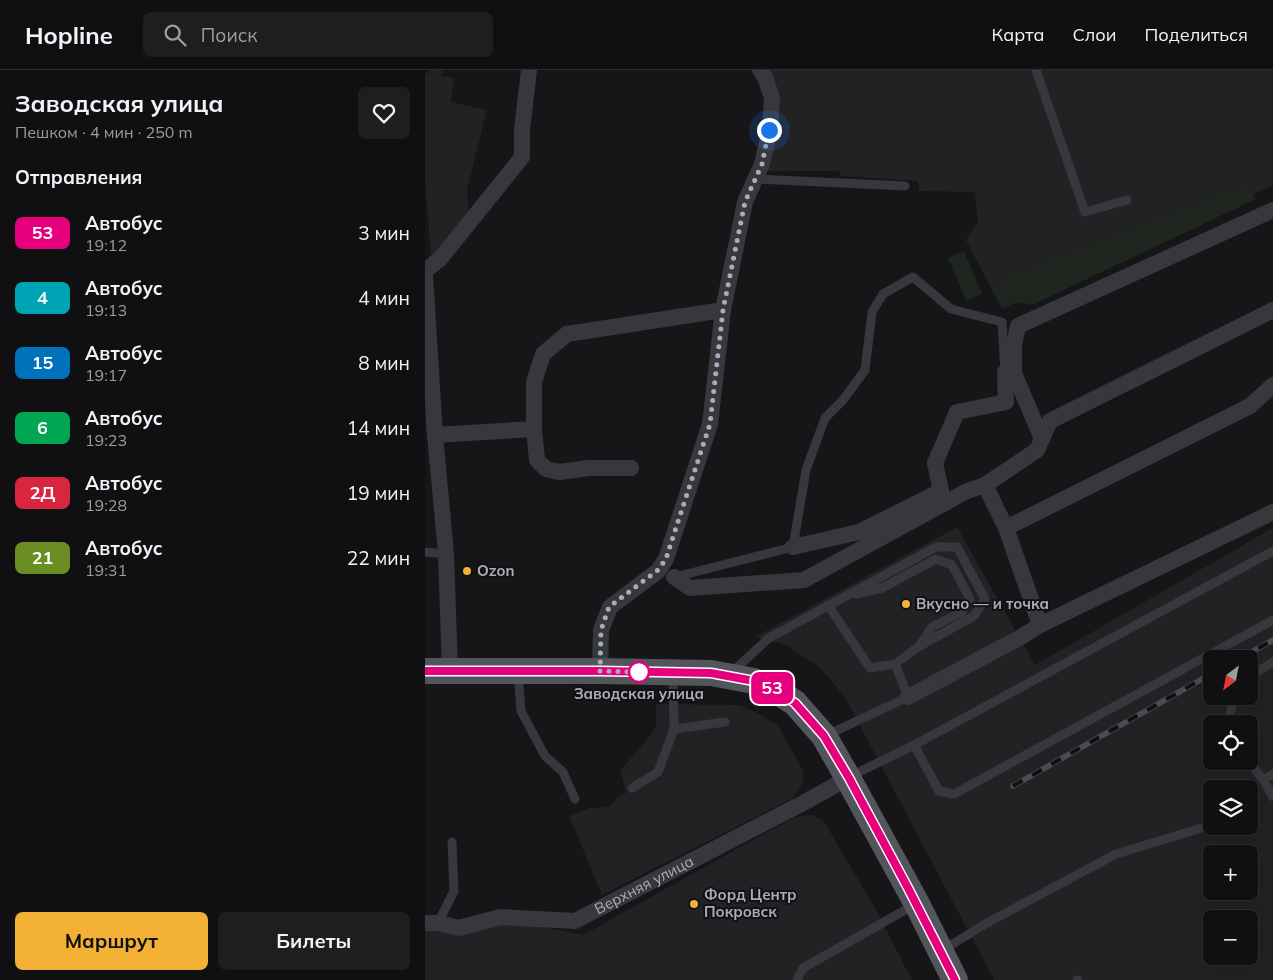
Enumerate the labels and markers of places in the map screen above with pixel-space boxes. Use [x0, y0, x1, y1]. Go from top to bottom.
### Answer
place label: Ozon [477, 561, 514, 580]
marker: Ozon [461, 565, 473, 577]
place label: Вкусно — и точка [916, 594, 1049, 613]
marker: Вкусно — и точка [900, 598, 912, 610]
marker: Заводская улица [628, 661, 650, 683]
place label: Заводская улица [574, 684, 704, 703]
place label: Форд Центр Покровск [704, 885, 797, 921]
marker: Форд Центр Покровск [688, 898, 700, 910]

